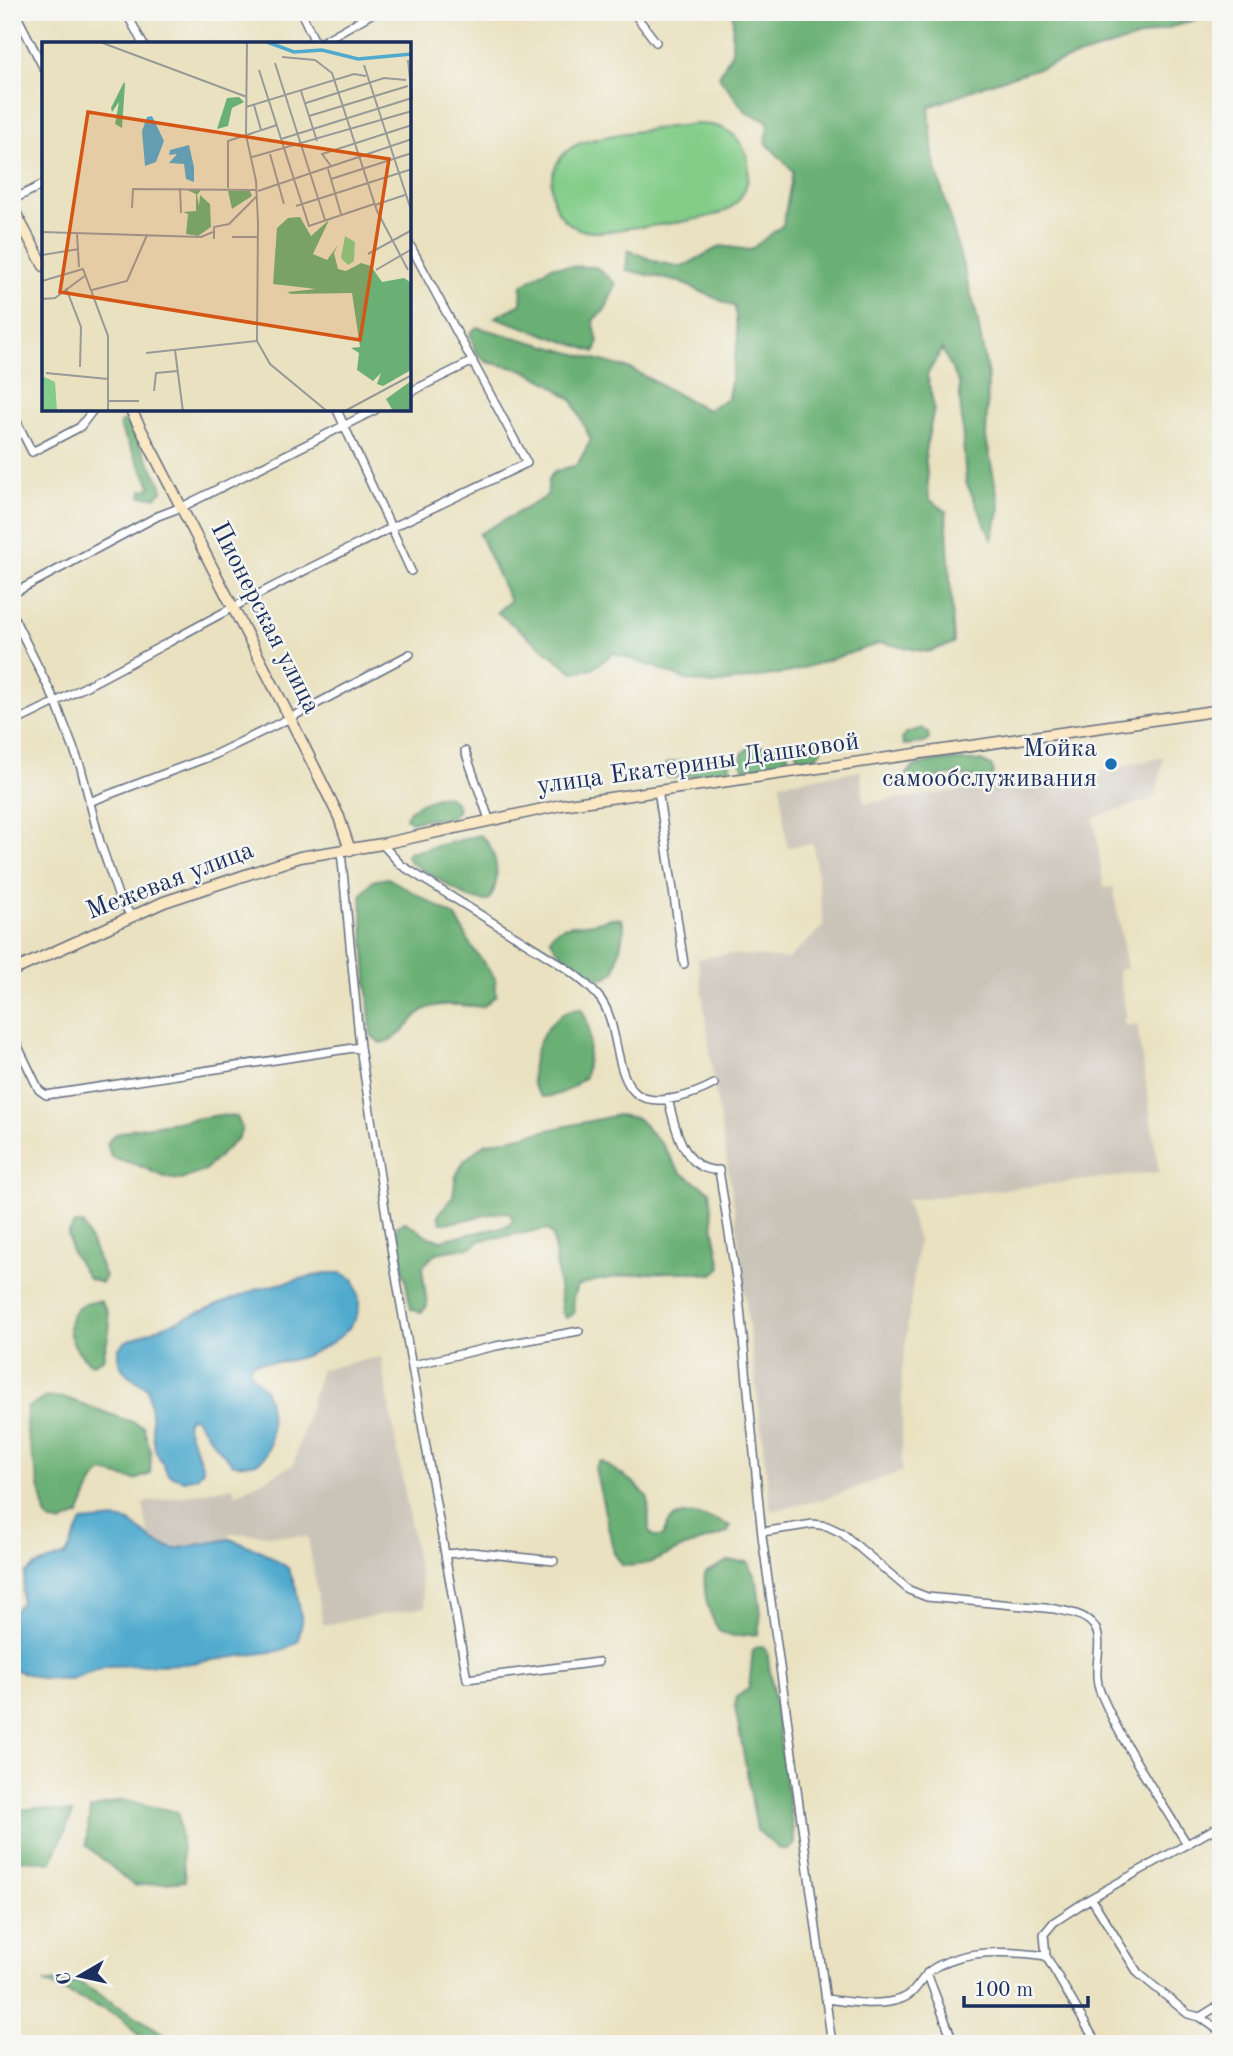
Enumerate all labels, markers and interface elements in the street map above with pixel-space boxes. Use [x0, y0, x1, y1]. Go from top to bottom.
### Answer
inset map [42, 42, 411, 411]
street label: Пионерская улица [205, 518, 325, 718]
street label: улица Екатерины Дашковой [535, 728, 861, 800]
place label: Мойка самообслуживания [882, 736, 1097, 792]
marker: Мойка самообслуживания [1103, 756, 1119, 772]
street label: Межевая улица [83, 837, 257, 925]
north arrow [46, 1940, 116, 2010]
scale bar [964, 1965, 1088, 2009]
text: С [55, 1971, 76, 1986]
text: 100 m [974, 1980, 1033, 2001]

